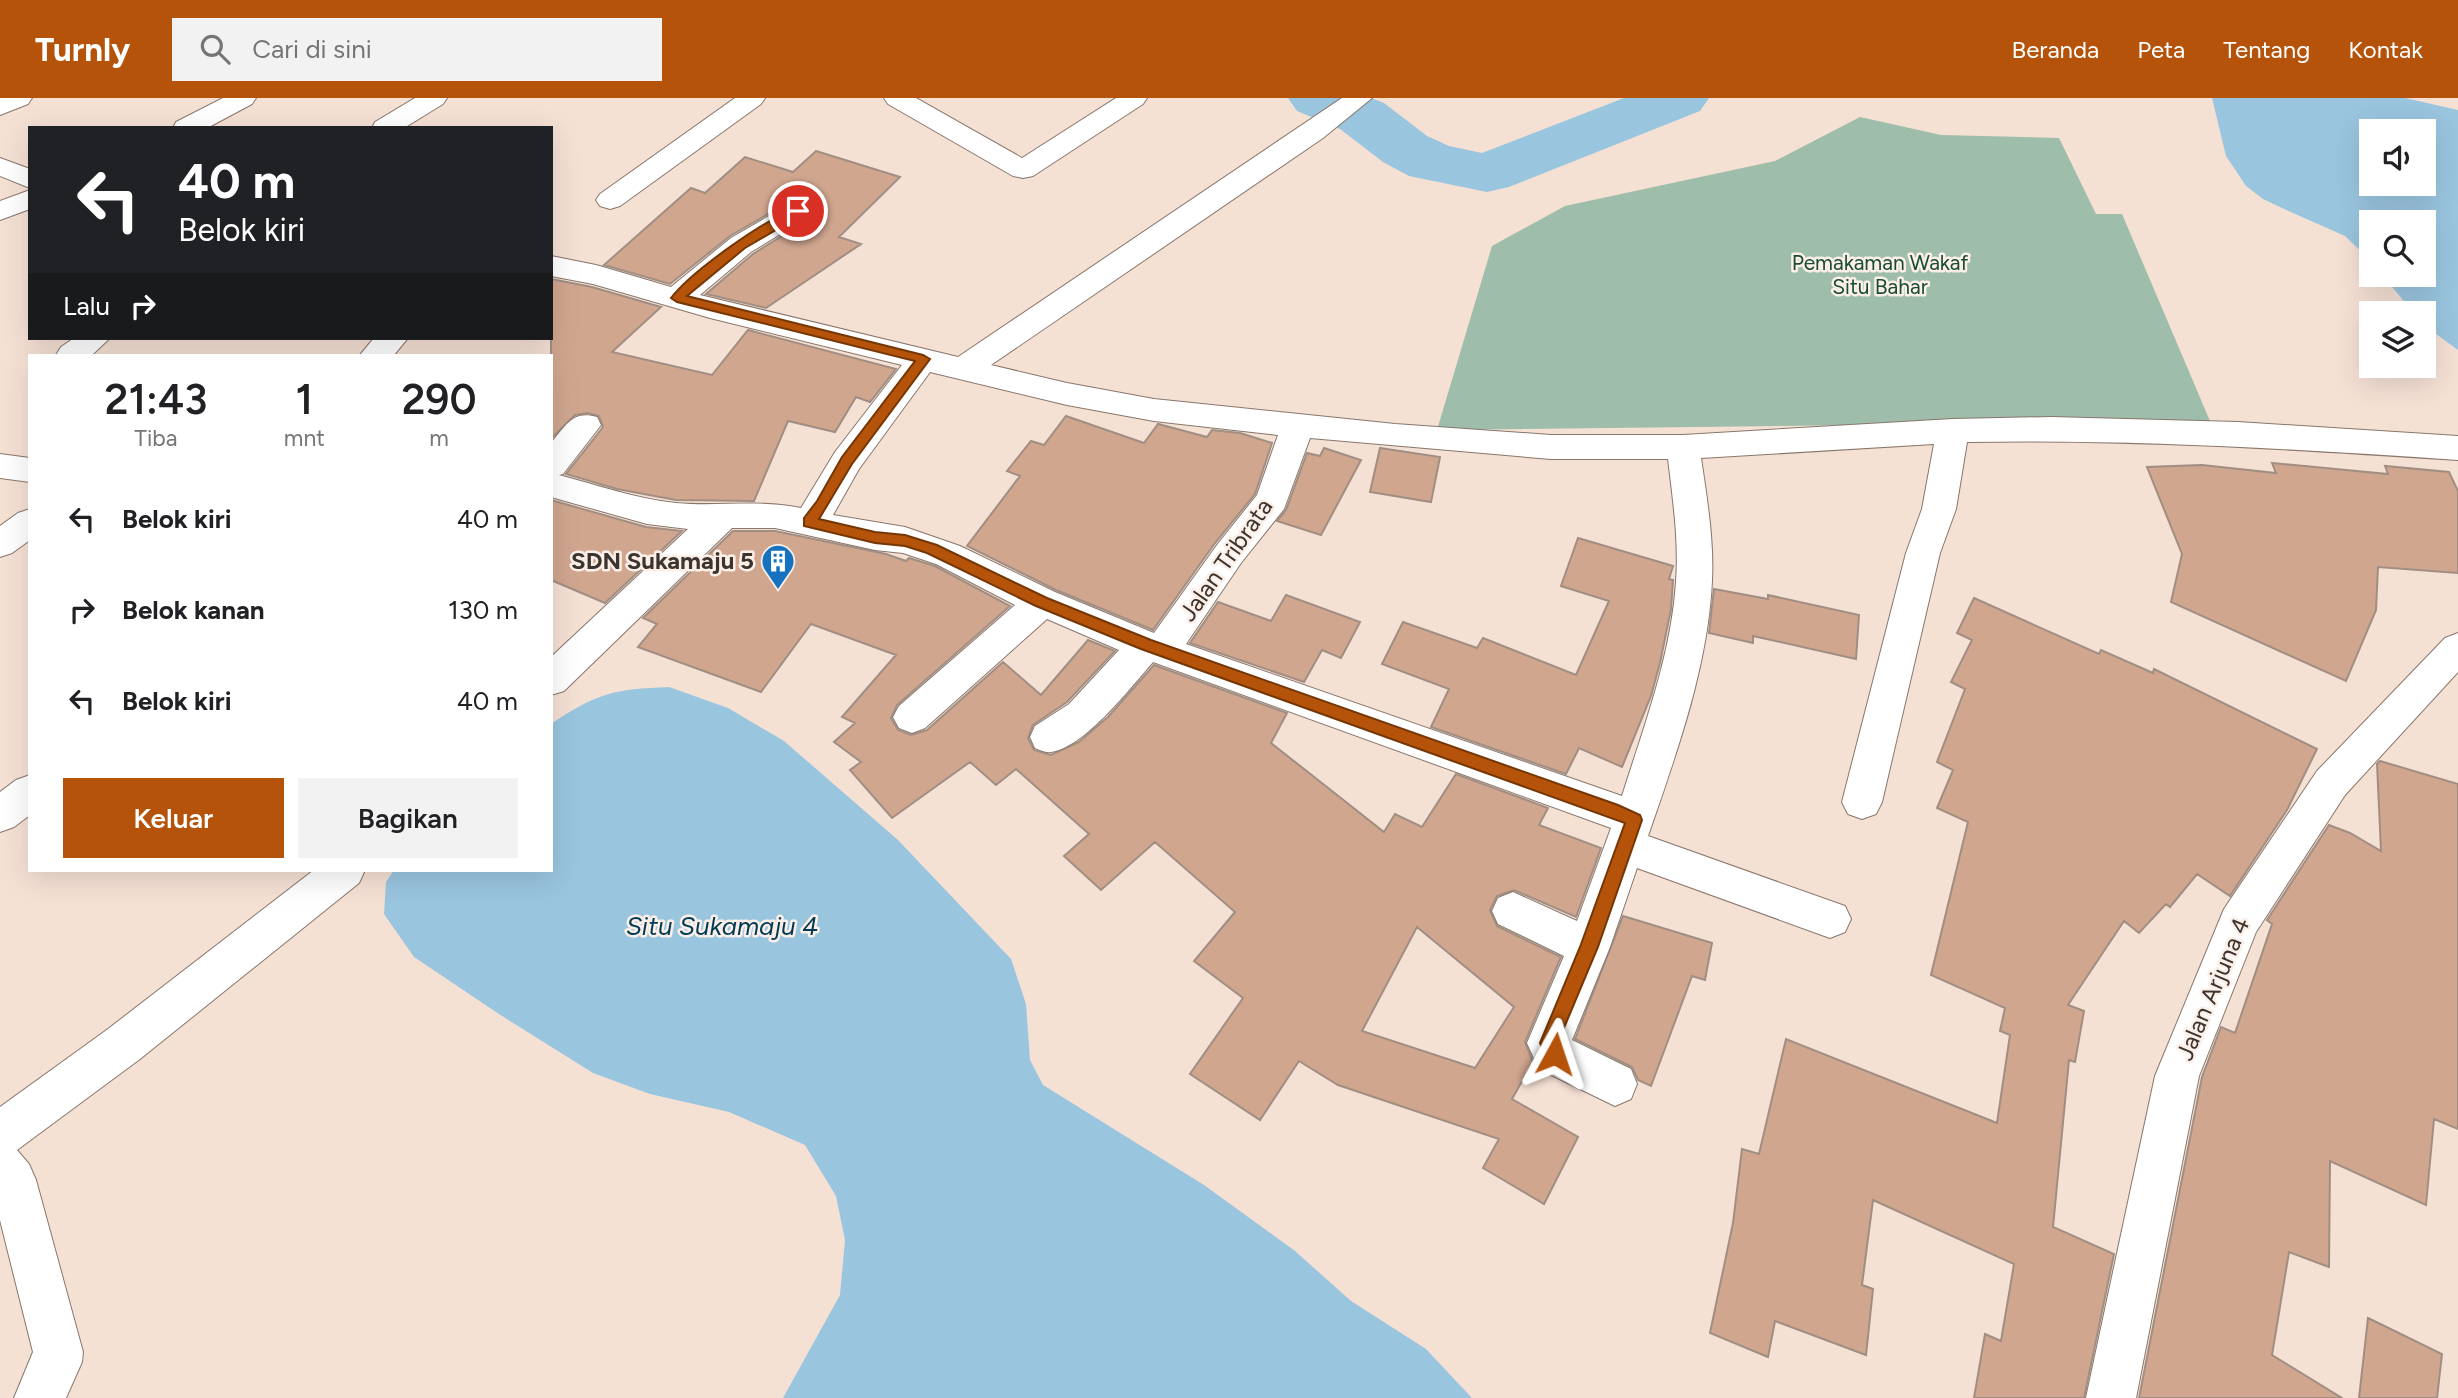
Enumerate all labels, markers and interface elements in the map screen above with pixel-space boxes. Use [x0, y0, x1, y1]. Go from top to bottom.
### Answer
search box [172, 18, 662, 81]
text: Turnly [35, 30, 130, 69]
icon: search [196, 30, 234, 68]
text: Cari di sini [252, 33, 372, 65]
text: Beranda [2012, 35, 2099, 64]
text: Peta [2137, 35, 2185, 64]
text: Tentang [2223, 35, 2310, 64]
text: Kontak [2348, 35, 2423, 64]
map controls [2359, 119, 2436, 378]
button: sound [2359, 119, 2436, 196]
text: 40 m [178, 151, 295, 210]
icon: left [63, 154, 154, 245]
pin [768, 181, 828, 241]
icon: arrive [779, 192, 817, 230]
button: search [2359, 210, 2436, 287]
text: Belok kiri [178, 211, 305, 249]
park label: Pemakaman Wakaf Situ Bahar [1792, 250, 1969, 299]
icon: right [124, 287, 162, 325]
text: Lalu [63, 290, 110, 322]
button: layers [2359, 301, 2436, 378]
text: 21:43 [104, 374, 207, 425]
text: 1 [296, 374, 313, 425]
text: 290 [401, 374, 477, 425]
text: Tiba [134, 424, 178, 452]
text: mnt [284, 424, 325, 452]
text: m [429, 424, 449, 452]
street label: Jalan Tribrata [1173, 493, 1278, 627]
icon: left [63, 500, 101, 538]
text: Belok kiri [122, 503, 231, 535]
text: 40 m [457, 503, 518, 535]
building icon: SDN Sukamaju 5 [759, 542, 797, 591]
place label: SDN Sukamaju 5 [571, 546, 754, 575]
icon: right [63, 591, 101, 629]
text: Belok kanan [122, 594, 265, 626]
text: 130 m [448, 594, 518, 626]
icon: left [63, 682, 101, 720]
text: Belok kiri [122, 685, 231, 717]
text: 40 m [457, 685, 518, 717]
button: Keluar [63, 778, 284, 858]
button: Bagikan [298, 778, 518, 858]
water label: Situ Sukamaju 4 [626, 910, 818, 942]
street label: Jalan Arjuna 4 [2169, 913, 2256, 1064]
position arrow [1518, 1017, 1592, 1091]

